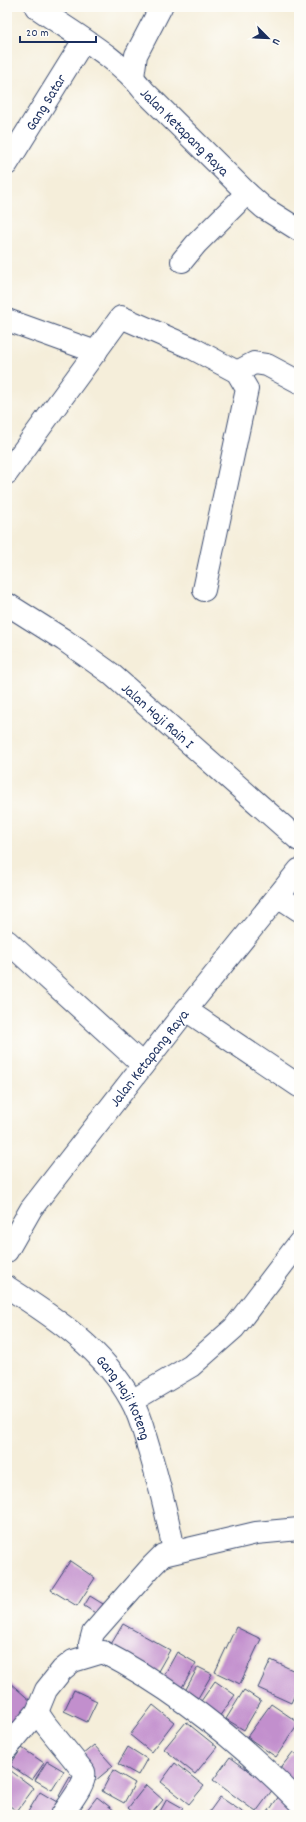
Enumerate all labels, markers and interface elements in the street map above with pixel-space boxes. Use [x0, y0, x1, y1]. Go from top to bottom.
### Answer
scale bar [20, 18, 96, 44]
north arrow [248, 18, 288, 58]
text: 20 m [26, 25, 49, 42]
text: U [267, 36, 284, 47]
street label: Gang Satar [21, 70, 74, 136]
street label: Jalan Ketapang Raya [134, 84, 234, 183]
street label: Jalan Haji Rain I [115, 679, 198, 755]
street label: Jalan Ketapang Raya [105, 1005, 196, 1112]
street label: Gang Haji Koteng [90, 1351, 155, 1443]

